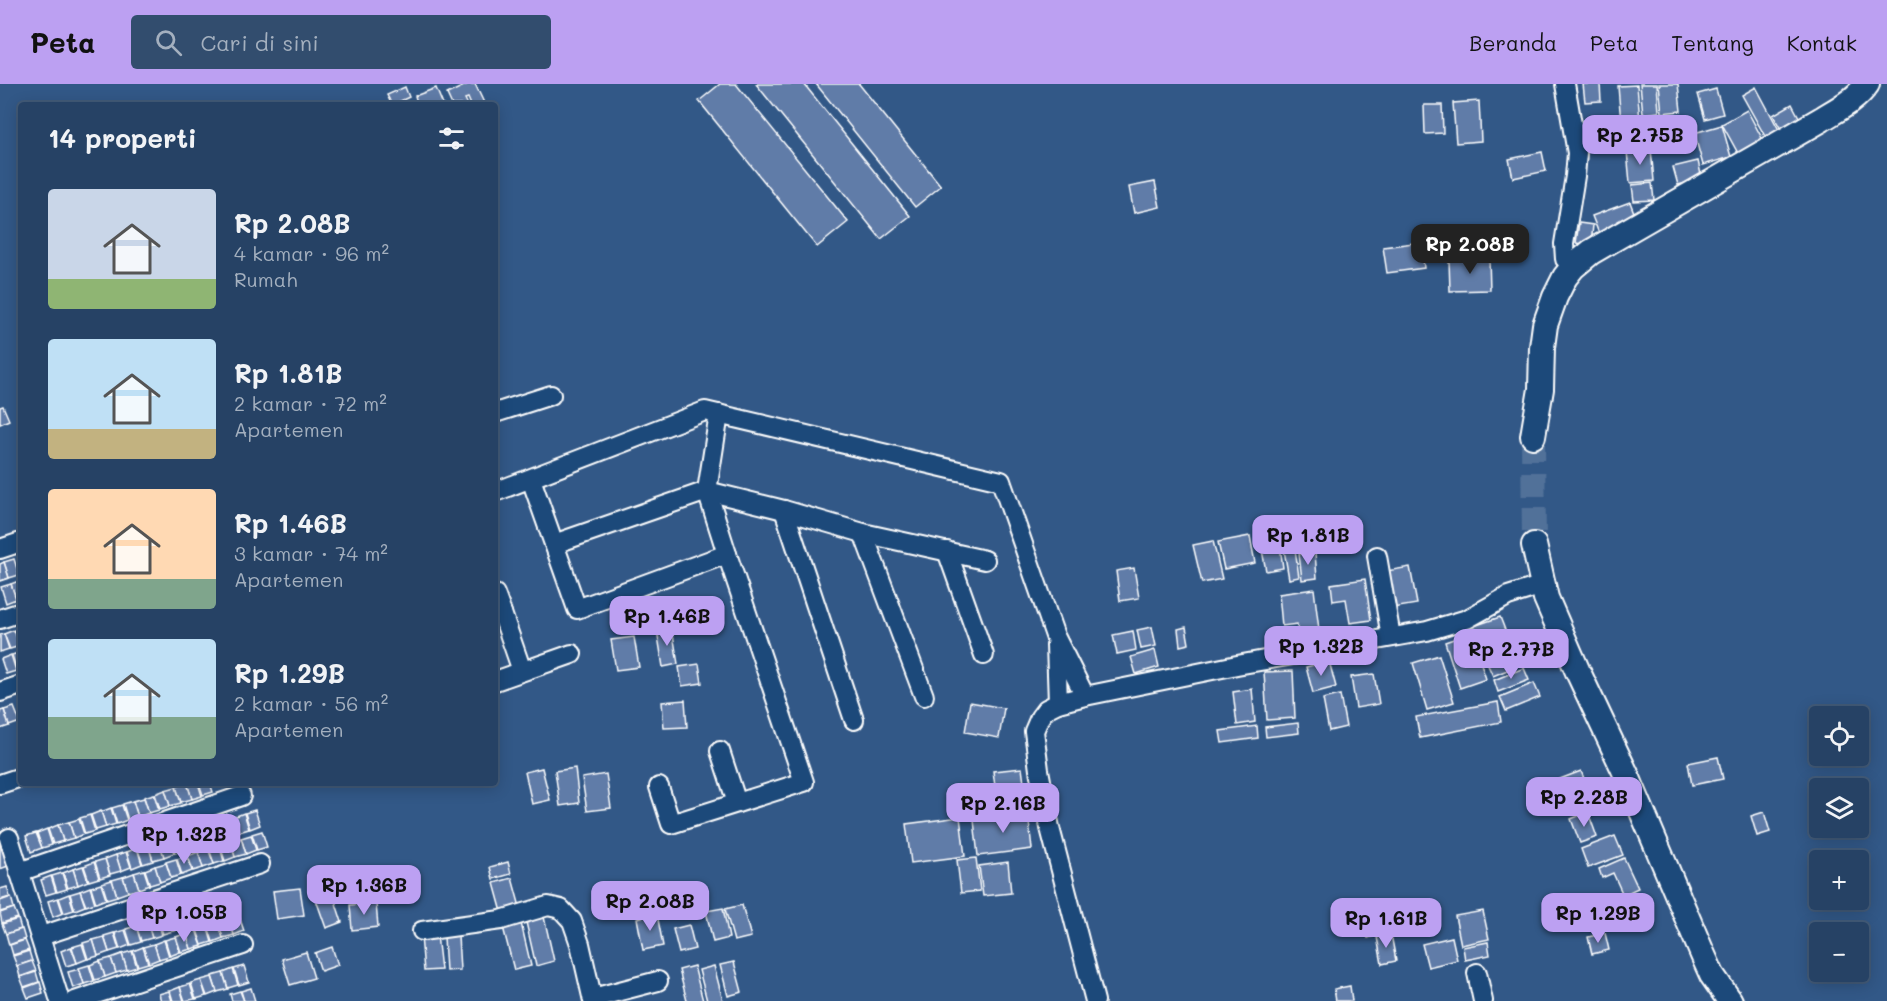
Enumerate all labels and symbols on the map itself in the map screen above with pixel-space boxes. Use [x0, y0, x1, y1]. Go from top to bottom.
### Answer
pin: Rp 2.75B [1578, 115, 1702, 166]
pin: Rp 2.08B [1408, 224, 1532, 275]
pin: Rp 1.81B [1246, 515, 1370, 566]
pin: Rp 1.46B [605, 596, 729, 647]
pin: Rp 1.32B [1259, 626, 1383, 677]
pin: Rp 2.77B [1449, 629, 1573, 680]
pin: Rp 2.28B [1522, 777, 1646, 828]
pin: Rp 2.16B [941, 783, 1065, 834]
pin: Rp 1.32B [122, 814, 246, 865]
pin: Rp 1.36B [302, 865, 426, 916]
pin: Rp 2.08B [588, 881, 712, 932]
pin: Rp 1.05B [122, 892, 246, 943]
pin: Rp 1.29B [1536, 893, 1660, 944]
pin: Rp 1.61B [1324, 898, 1448, 949]

